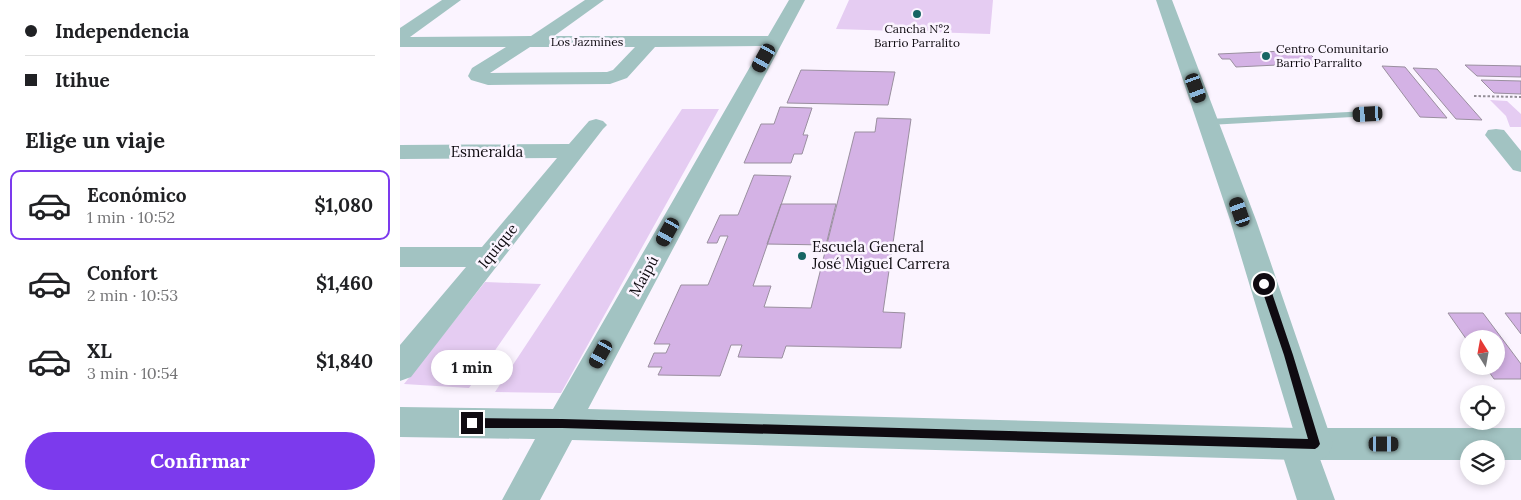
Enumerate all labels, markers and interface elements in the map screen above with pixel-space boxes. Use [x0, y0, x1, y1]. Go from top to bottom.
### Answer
marker: Cancha N°2 Barrio Parralito [911, 8, 923, 20]
text: Independencia [55, 19, 189, 43]
place label: Cancha N°2 Barrio Parralito [874, 21, 960, 50]
street label: Los Jazmines [551, 34, 624, 49]
car [750, 41, 777, 75]
place label: Centro Comunitario Barrio Parralito [1276, 41, 1389, 70]
marker: Centro Comunitario Barrio Parralito [1260, 50, 1272, 62]
text: Itihue [55, 68, 110, 92]
car [1183, 71, 1208, 105]
car [1352, 106, 1383, 122]
text: Elige un viaje [25, 126, 165, 154]
street label: Esmeralda [451, 142, 524, 161]
icon: car [27, 183, 72, 228]
text: Económico [87, 183, 187, 207]
text: $1,080 [315, 193, 373, 217]
car [1228, 195, 1251, 229]
text: 1 min · 10:52 [87, 207, 175, 227]
car [654, 215, 681, 249]
street label: Iquique [474, 219, 521, 272]
place label: Escuela General José Miguel Carrera [811, 237, 950, 273]
marker: Escuela General José Miguel Carrera [796, 250, 808, 262]
street label: Maipú [625, 252, 662, 299]
icon: car [27, 261, 72, 306]
text: Confort [87, 261, 158, 285]
text: $1,460 [316, 271, 373, 295]
route start [1253, 273, 1275, 295]
text: 2 min · 10:53 [87, 285, 178, 305]
north arrow [1460, 330, 1505, 375]
map controls [1460, 330, 1505, 485]
car [587, 337, 614, 371]
icon: car [27, 339, 72, 384]
text: XL [87, 339, 112, 363]
text: $1,840 [316, 349, 373, 373]
callout: 1 min [431, 350, 513, 386]
text: 1 min [452, 357, 492, 377]
text: 3 min · 10:54 [87, 363, 178, 383]
button: locate [1460, 385, 1505, 430]
route end [461, 412, 483, 434]
button: Confirmar [25, 432, 375, 490]
car [1369, 437, 1399, 452]
button: layers [1460, 440, 1505, 485]

